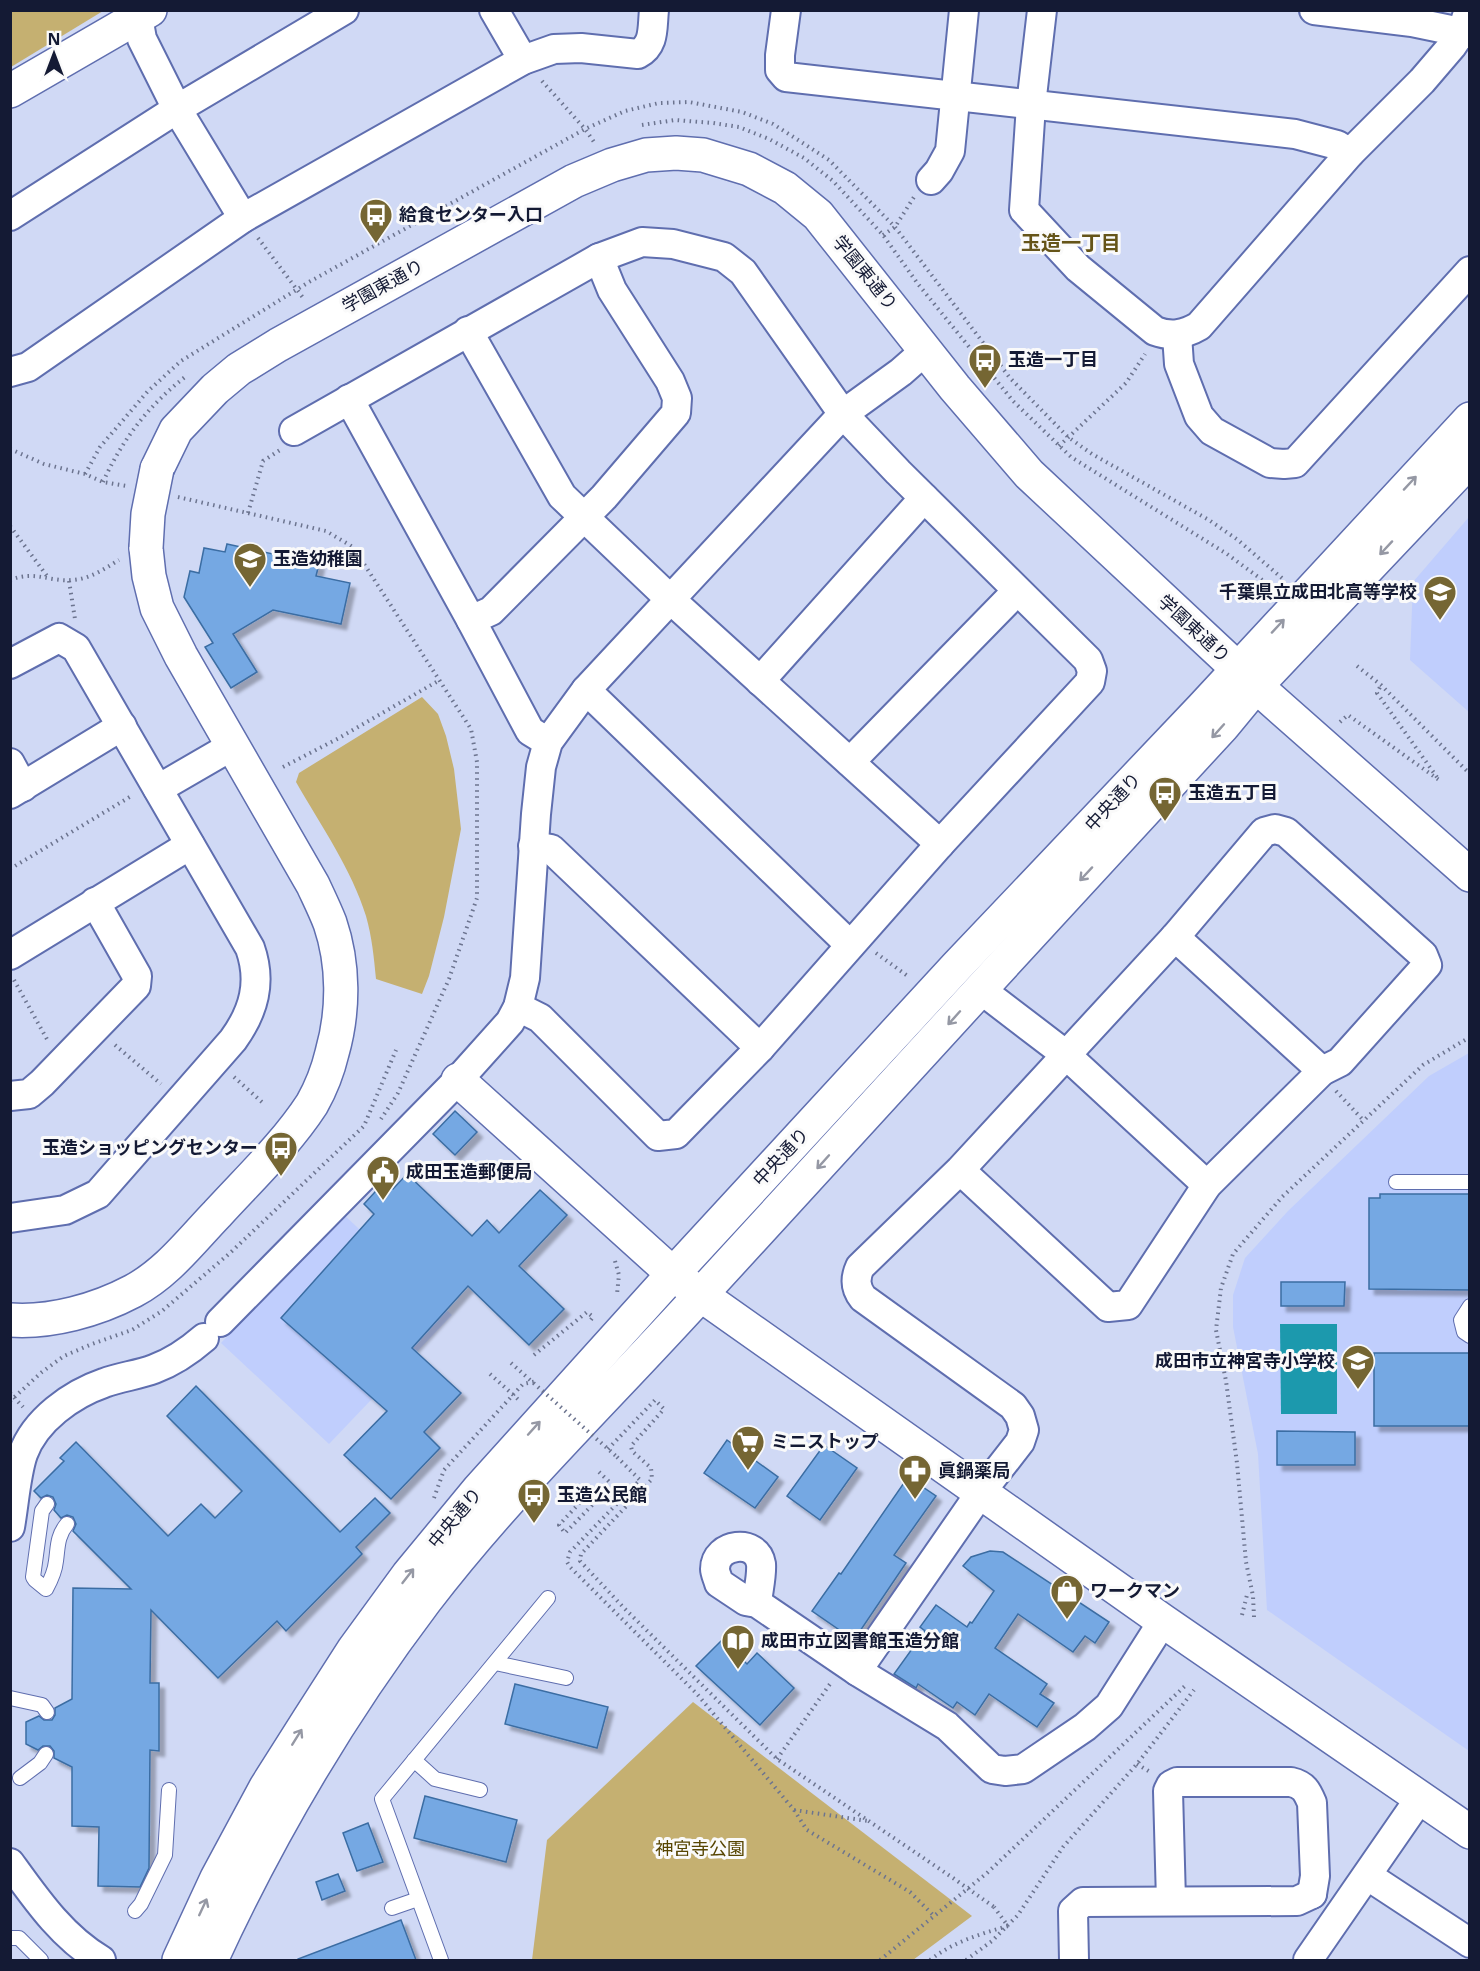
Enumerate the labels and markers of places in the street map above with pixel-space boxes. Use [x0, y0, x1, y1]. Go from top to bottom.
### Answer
bus stop icon: 給食センター入口 [358, 197, 394, 244]
place label: 給食センター入口 [399, 202, 543, 226]
bus stop icon: 玉造一丁目 [967, 342, 1003, 389]
place label: 玉造一丁目 [1008, 347, 1098, 371]
school or university icon: 玉造幼稚園 [232, 541, 268, 588]
place label: 玉造幼稚園 [273, 546, 363, 570]
school or university icon: 千葉県立成田北高等学校 [1422, 574, 1458, 621]
place label: 千葉県立成田北高等学校 [1219, 579, 1417, 603]
bus stop icon: 玉造五丁目 [1147, 775, 1183, 822]
place label: 玉造五丁目 [1188, 780, 1278, 804]
bus stop icon: 玉造ショッピングセンター [263, 1130, 299, 1177]
place label: 玉造ショッピングセンター [42, 1135, 258, 1159]
public building icon: 成田玉造郵便局 [365, 1154, 401, 1201]
place label: 成田玉造郵便局 [406, 1159, 532, 1183]
school or university icon: 成田市立神宮寺小学校 [1340, 1343, 1376, 1390]
place label: 成田市立神宮寺小学校 [1155, 1348, 1335, 1372]
supermarket icon: ミニストップ [730, 1424, 766, 1471]
place label: ミニストップ [771, 1429, 879, 1453]
pharmacy icon: 眞鍋薬局 [897, 1453, 933, 1500]
place label: 眞鍋薬局 [938, 1458, 1010, 1482]
bus stop icon: 玉造公民館 [516, 1477, 552, 1524]
place label: 玉造公民館 [557, 1482, 647, 1506]
shop icon: ワークマン [1049, 1573, 1085, 1620]
place label: ワークマン [1090, 1578, 1180, 1602]
library icon: 成田市立図書館玉造分館 [720, 1623, 756, 1670]
place label: 成田市立図書館玉造分館 [761, 1628, 959, 1652]

